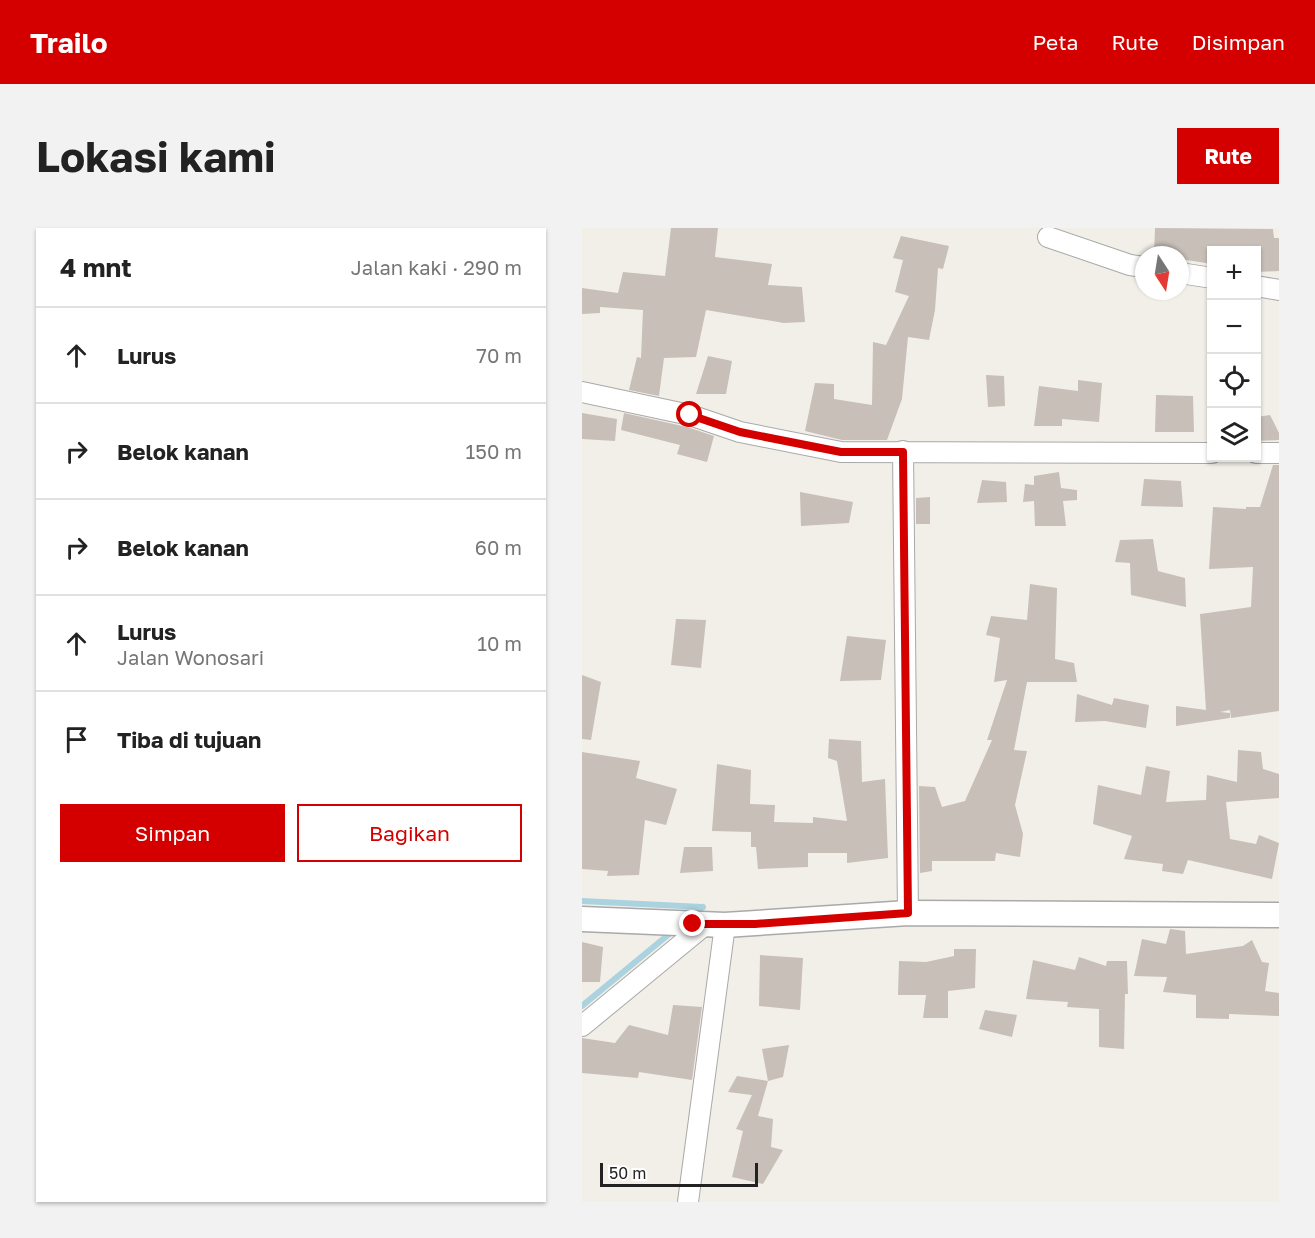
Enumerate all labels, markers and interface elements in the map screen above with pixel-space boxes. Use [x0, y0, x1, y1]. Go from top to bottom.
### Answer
text: Trailo [30, 26, 108, 59]
text: Peta [1032, 29, 1078, 55]
text: Rute [1111, 29, 1159, 55]
text: Disimpan [1192, 29, 1285, 55]
button: Rute [1177, 128, 1279, 184]
text: Lokasi kami [36, 131, 276, 181]
north arrow [1135, 246, 1189, 300]
map controls [1207, 246, 1261, 462]
button: + [1207, 246, 1261, 300]
text: 4 mnt [60, 252, 132, 283]
text: Jalan kaki · 290 m [351, 255, 522, 279]
button: − [1207, 300, 1261, 354]
icon: ahead [60, 339, 93, 372]
text: Lurus [117, 342, 176, 369]
text: 70 m [476, 343, 522, 367]
button: locate [1207, 354, 1261, 408]
route start [676, 401, 702, 427]
button: layers [1207, 408, 1261, 462]
icon: right [60, 435, 93, 468]
text: Belok kanan [117, 438, 249, 465]
text: 150 m [466, 439, 522, 463]
icon: right [60, 531, 93, 564]
text: Belok kanan [117, 534, 249, 561]
text: 60 m [475, 535, 522, 559]
text: Lurus [117, 618, 176, 645]
icon: ahead [60, 627, 93, 660]
text: 10 m [477, 631, 522, 655]
text: Jalan Wonosari [117, 645, 264, 669]
icon: arrive [60, 723, 93, 756]
text: Tiba di tujuan [117, 726, 261, 753]
button: Simpan [60, 804, 285, 862]
button: Bagikan [297, 804, 522, 862]
route end [679, 910, 705, 936]
scale bar [600, 1160, 758, 1188]
text: 50 m [609, 1163, 646, 1183]

